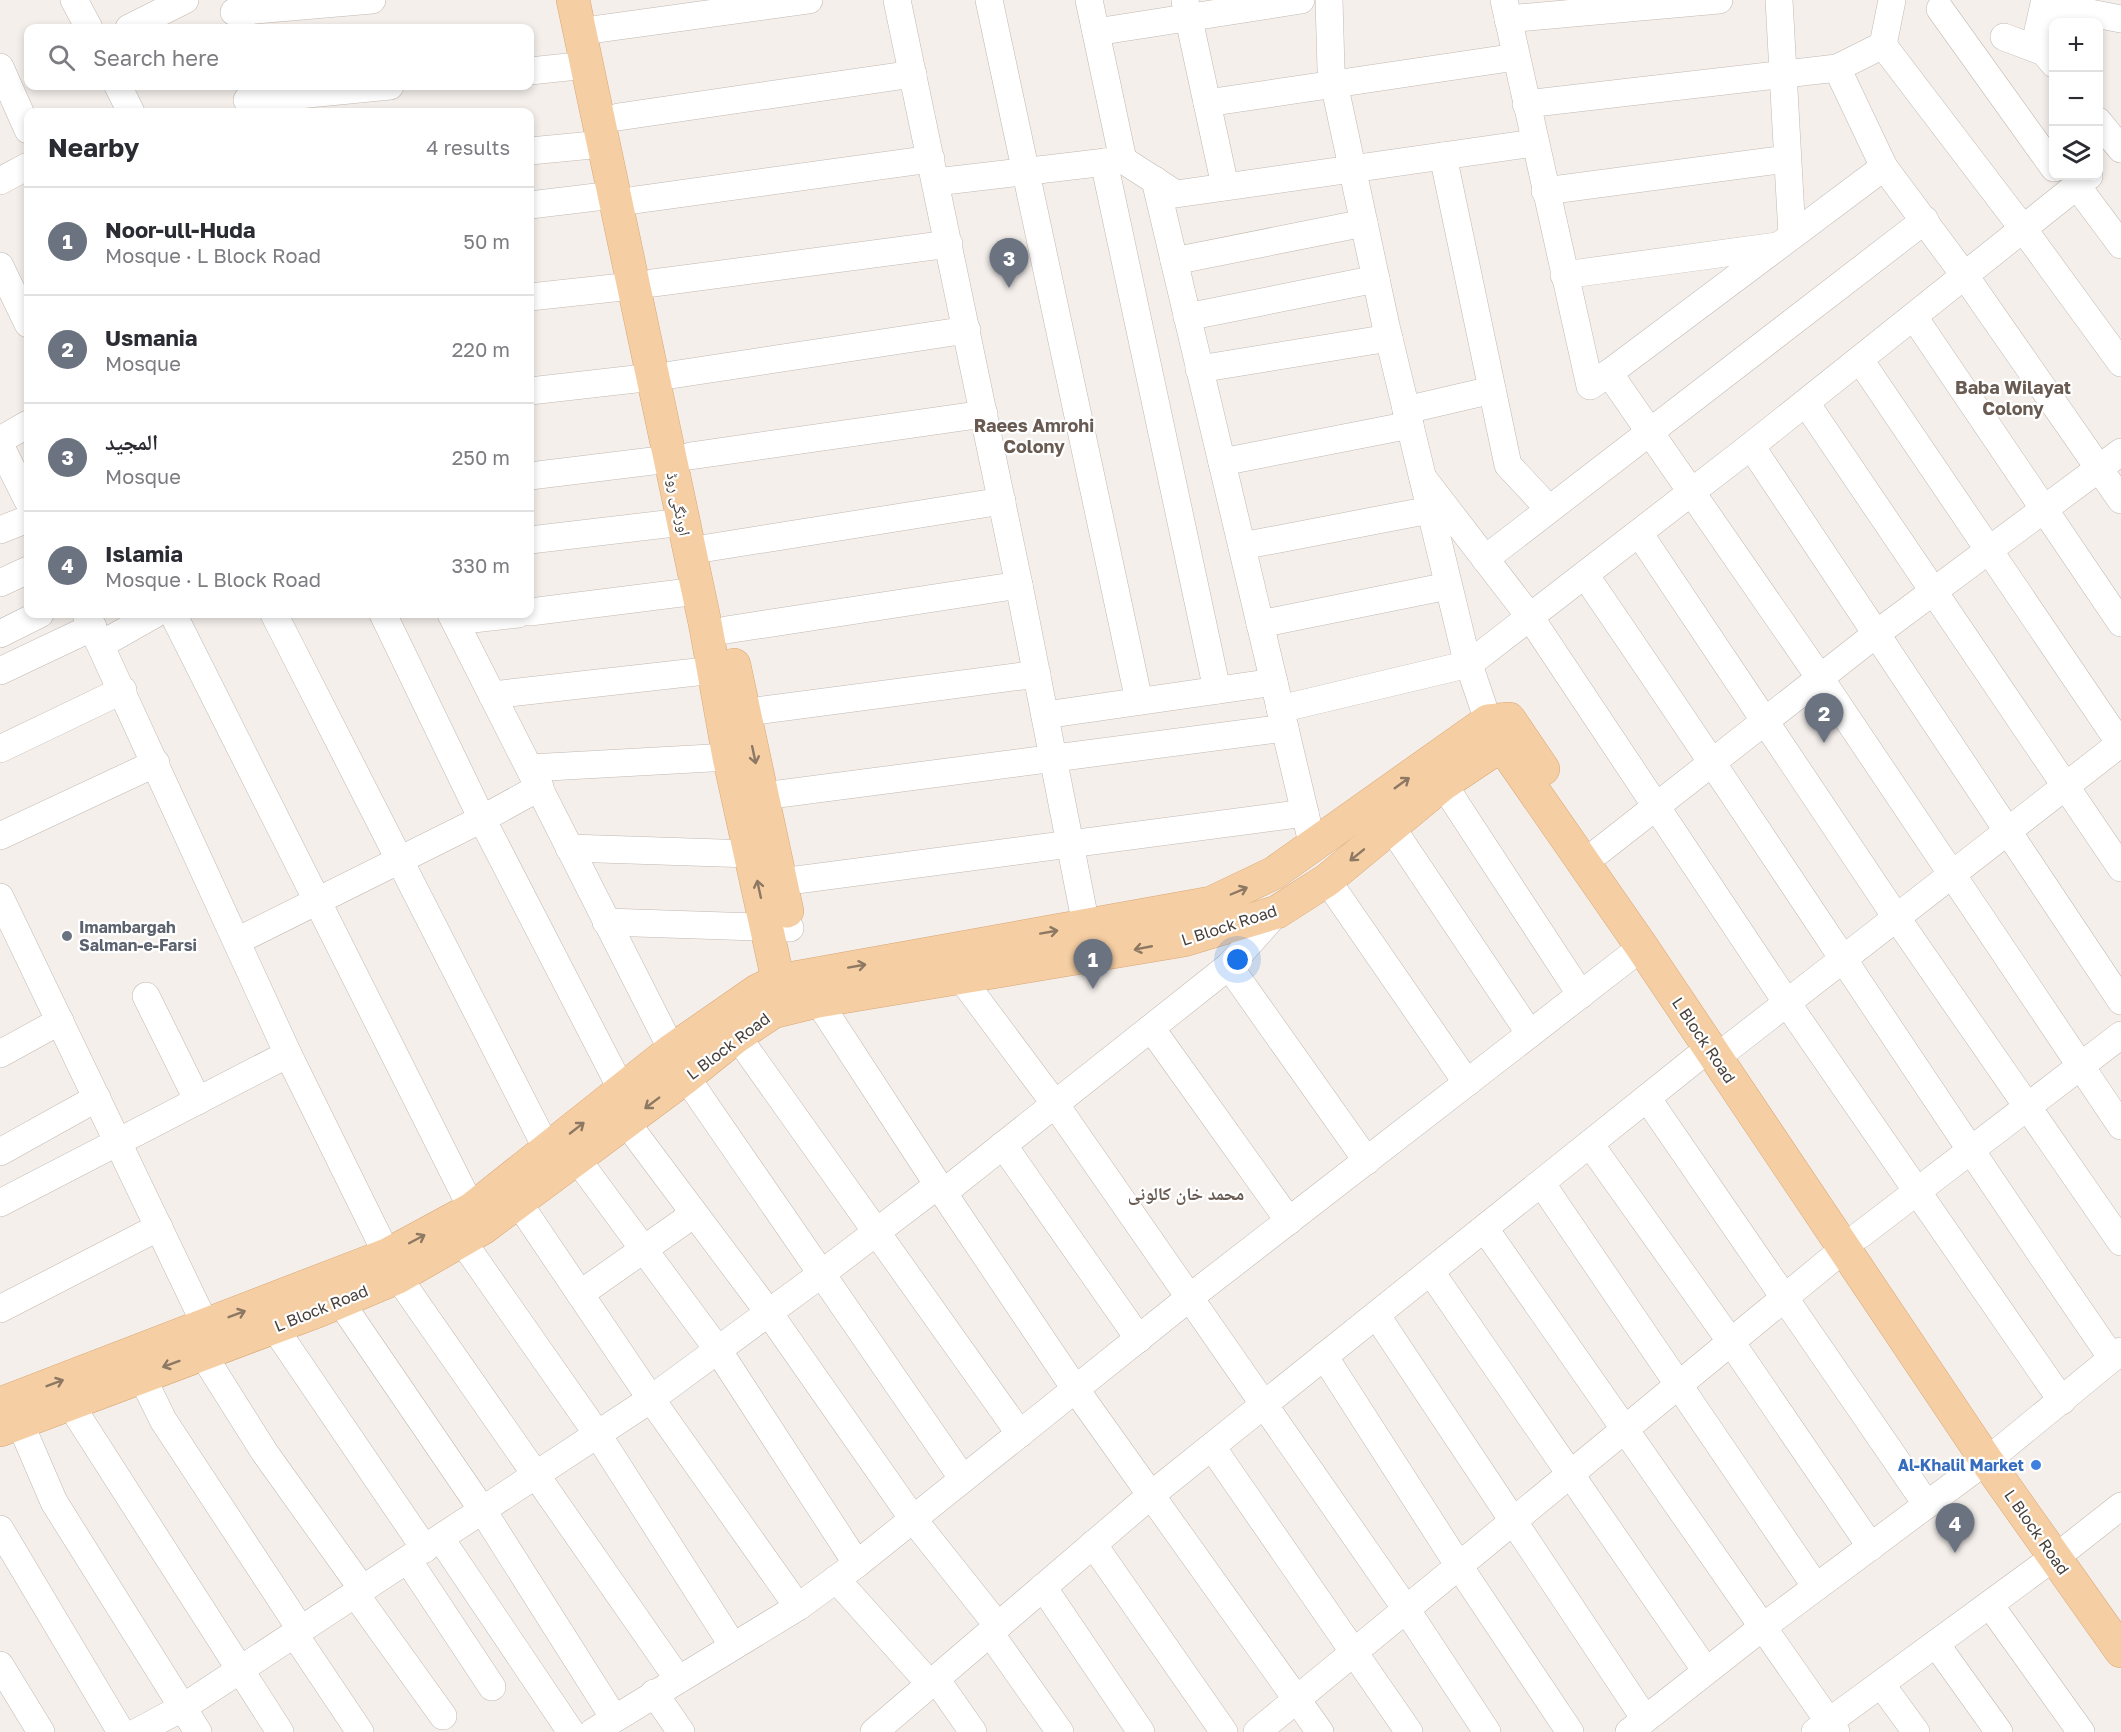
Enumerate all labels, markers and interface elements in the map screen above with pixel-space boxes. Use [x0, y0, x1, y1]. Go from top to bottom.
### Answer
map controls [2049, 18, 2103, 180]
button: + [2049, 18, 2103, 72]
search box [24, 24, 534, 90]
icon: search [45, 41, 78, 74]
text: Search here [93, 44, 219, 71]
button: − [2049, 72, 2103, 126]
button: layers [2049, 126, 2103, 180]
text: Nearby [48, 132, 139, 163]
text: 4 results [426, 135, 510, 159]
text: Noor-ull-Huda [105, 216, 256, 243]
text: 1 [62, 229, 73, 253]
text: 50 m [463, 229, 510, 253]
pin: 3 [990, 238, 1028, 288]
text: Mosque · L Block Road [105, 243, 321, 267]
text: Usmania [105, 324, 198, 351]
text: 2 [61, 337, 74, 361]
text: 220 m [452, 337, 510, 361]
text: Mosque [105, 351, 181, 375]
district label: Baba Wilayat Colony [1955, 376, 2071, 419]
district label: Raees Amrohi Colony [974, 414, 1094, 457]
text: المجید [105, 428, 158, 455]
text: 3 [61, 445, 74, 469]
text: 250 m [452, 445, 510, 469]
text: Mosque [105, 464, 181, 488]
street label: اورنگی روڈ [662, 470, 695, 538]
text: Islamia [105, 540, 183, 567]
text: 4 [61, 553, 74, 577]
text: 330 m [452, 553, 510, 577]
text: Mosque · L Block Road [105, 567, 321, 591]
pin: 2 [1804, 694, 1844, 743]
one-way arrow [749, 745, 760, 765]
one-way arrow [1393, 777, 1409, 789]
one-way arrow [1349, 849, 1365, 862]
one-way arrow [753, 879, 765, 898]
one-way arrow [1230, 884, 1248, 896]
street label: L Block Road [1179, 900, 1279, 950]
place label: Imambargah Salman-e-Farsi [79, 917, 197, 955]
one-way arrow [1039, 926, 1059, 937]
marker: Imambargah Salman-e-Farsi [60, 929, 74, 943]
pin: 1 [1074, 940, 1112, 989]
one-way arrow [1134, 943, 1153, 954]
your location [1223, 945, 1252, 974]
one-way arrow [847, 960, 867, 971]
street label: L Block Road [1668, 993, 1740, 1087]
street label: L Block Road [682, 1008, 774, 1084]
one-way arrow [644, 1096, 660, 1109]
one-way arrow [568, 1122, 584, 1135]
district label: محمد خان کالونی [1128, 1182, 1244, 1205]
one-way arrow [408, 1233, 425, 1245]
street label: L Block Road [271, 1280, 371, 1336]
one-way arrow [227, 1308, 246, 1319]
one-way arrow [162, 1360, 181, 1371]
one-way arrow [45, 1377, 63, 1388]
place label: Al-Khalil Market [1898, 1455, 2024, 1475]
marker: Al-Khalil Market [2029, 1458, 2043, 1472]
street label: L Block Road [2000, 1486, 2074, 1578]
pin: 4 [1936, 1504, 1974, 1553]

